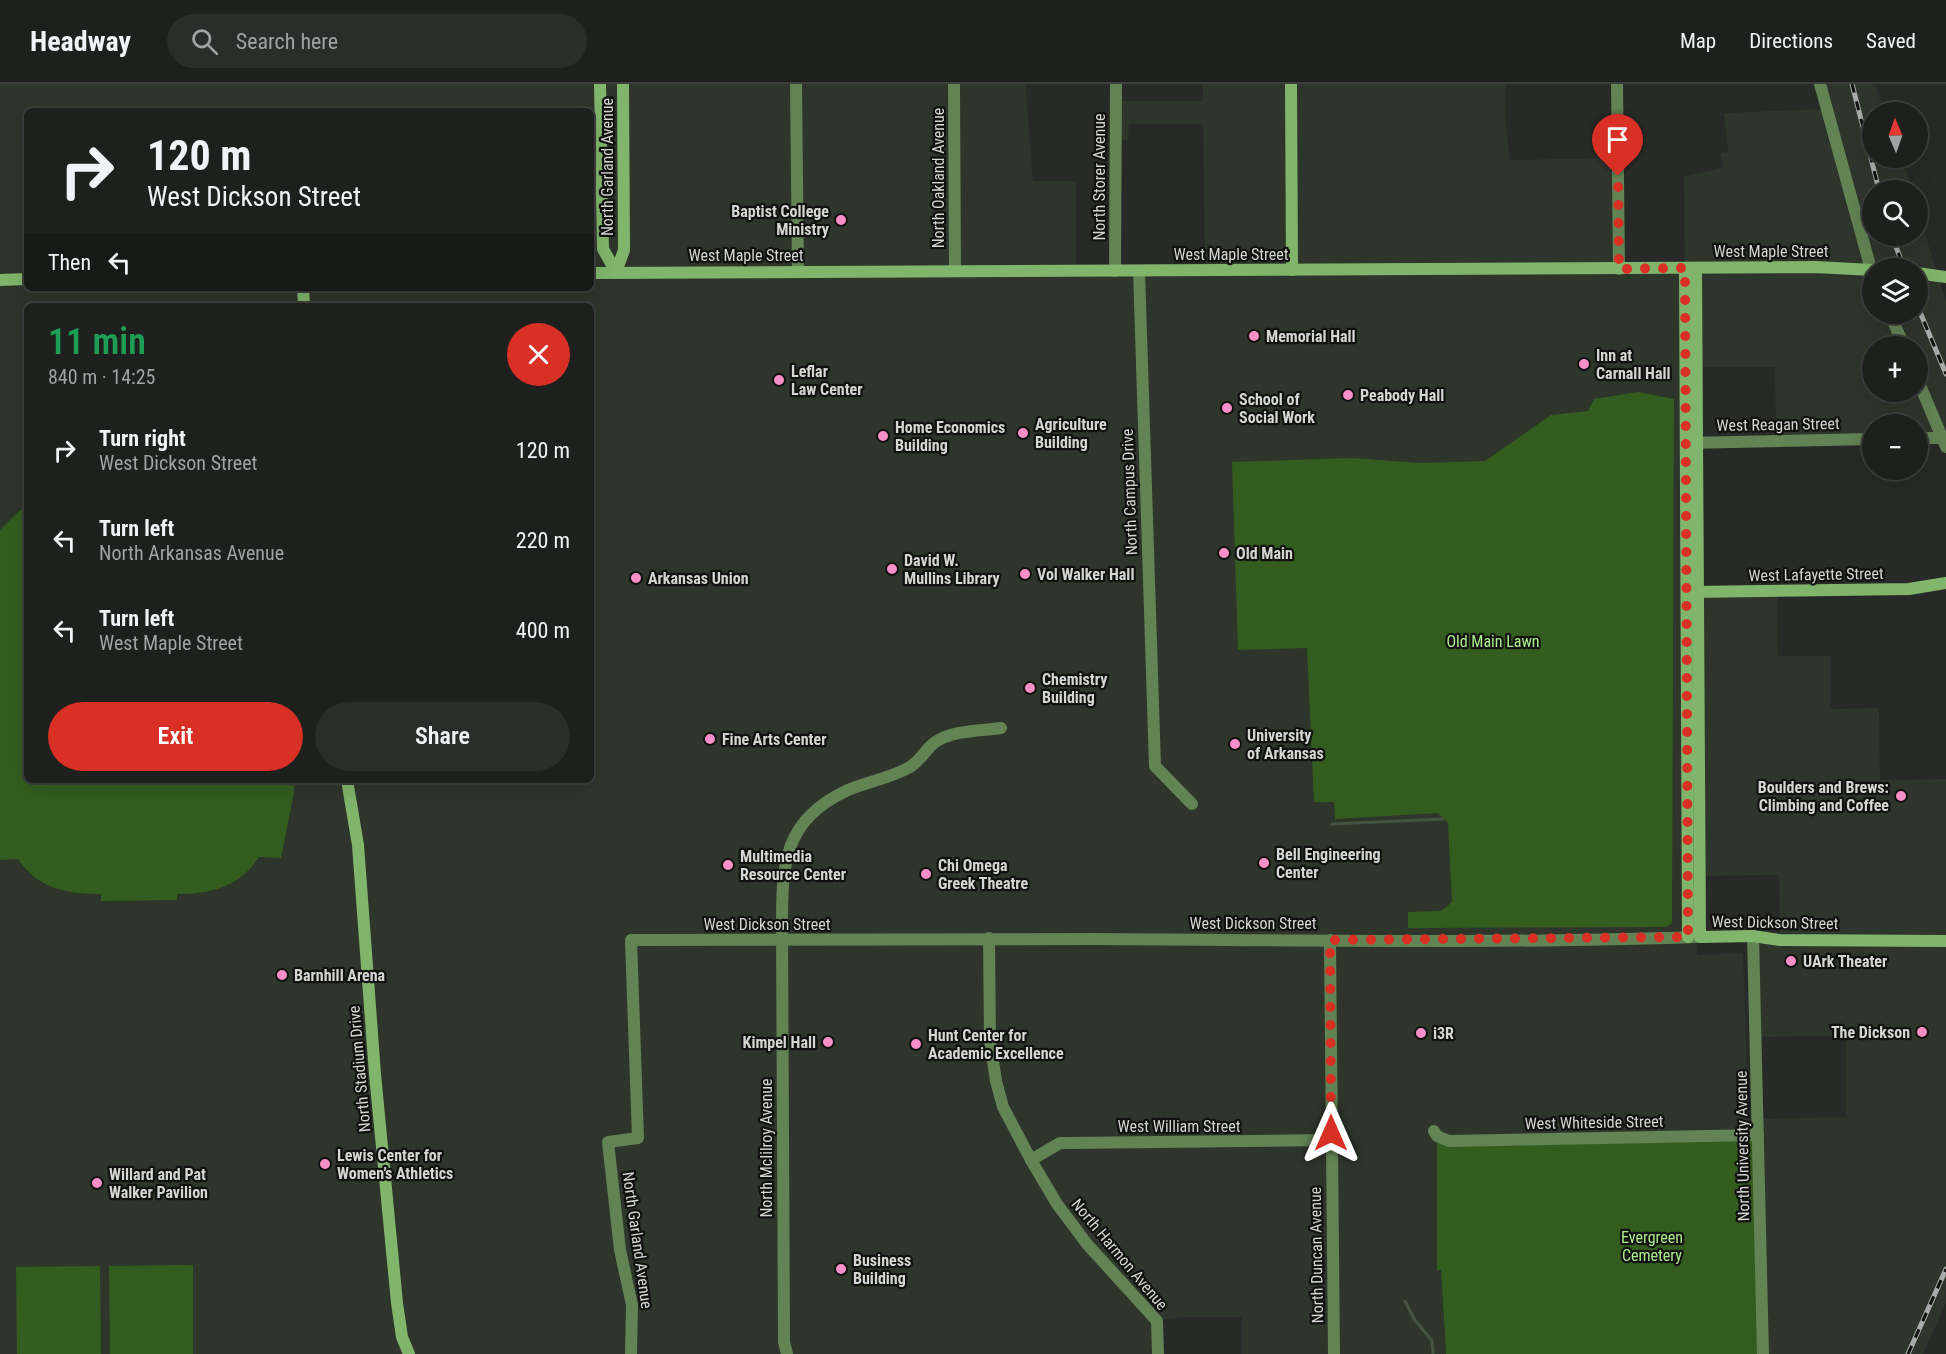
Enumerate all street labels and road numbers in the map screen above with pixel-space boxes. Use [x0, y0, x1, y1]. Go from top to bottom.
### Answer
street label: North Garland Avenue [598, 98, 617, 236]
street label: North Oakland Avenue [929, 108, 948, 248]
street label: North Storer Avenue [1090, 113, 1109, 241]
street label: West Maple Street [1713, 242, 1829, 261]
street label: West Maple Street [1173, 245, 1289, 264]
street label: West Maple Street [688, 246, 804, 265]
street label: West Reagan Street [1716, 414, 1840, 435]
street label: North Campus Drive [1118, 428, 1141, 556]
street label: West Lafayette Street [1748, 564, 1884, 585]
street label: West Dickson Street [1711, 912, 1839, 933]
street label: West Dickson Street [1190, 914, 1317, 933]
street label: West Dickson Street [704, 915, 831, 934]
street label: North Stadium Drive [344, 1005, 374, 1133]
street label: North University Avenue [1732, 1070, 1753, 1222]
street label: North McIilroy Avenue [757, 1078, 776, 1218]
street label: West Whiteside Street [1525, 1112, 1664, 1133]
street label: West William Street [1118, 1117, 1241, 1136]
street label: North Garland Avenue [618, 1170, 657, 1310]
street label: North Duncan Avenue [1306, 1187, 1327, 1323]
street label: North Harmon Avenue [1068, 1195, 1172, 1314]

